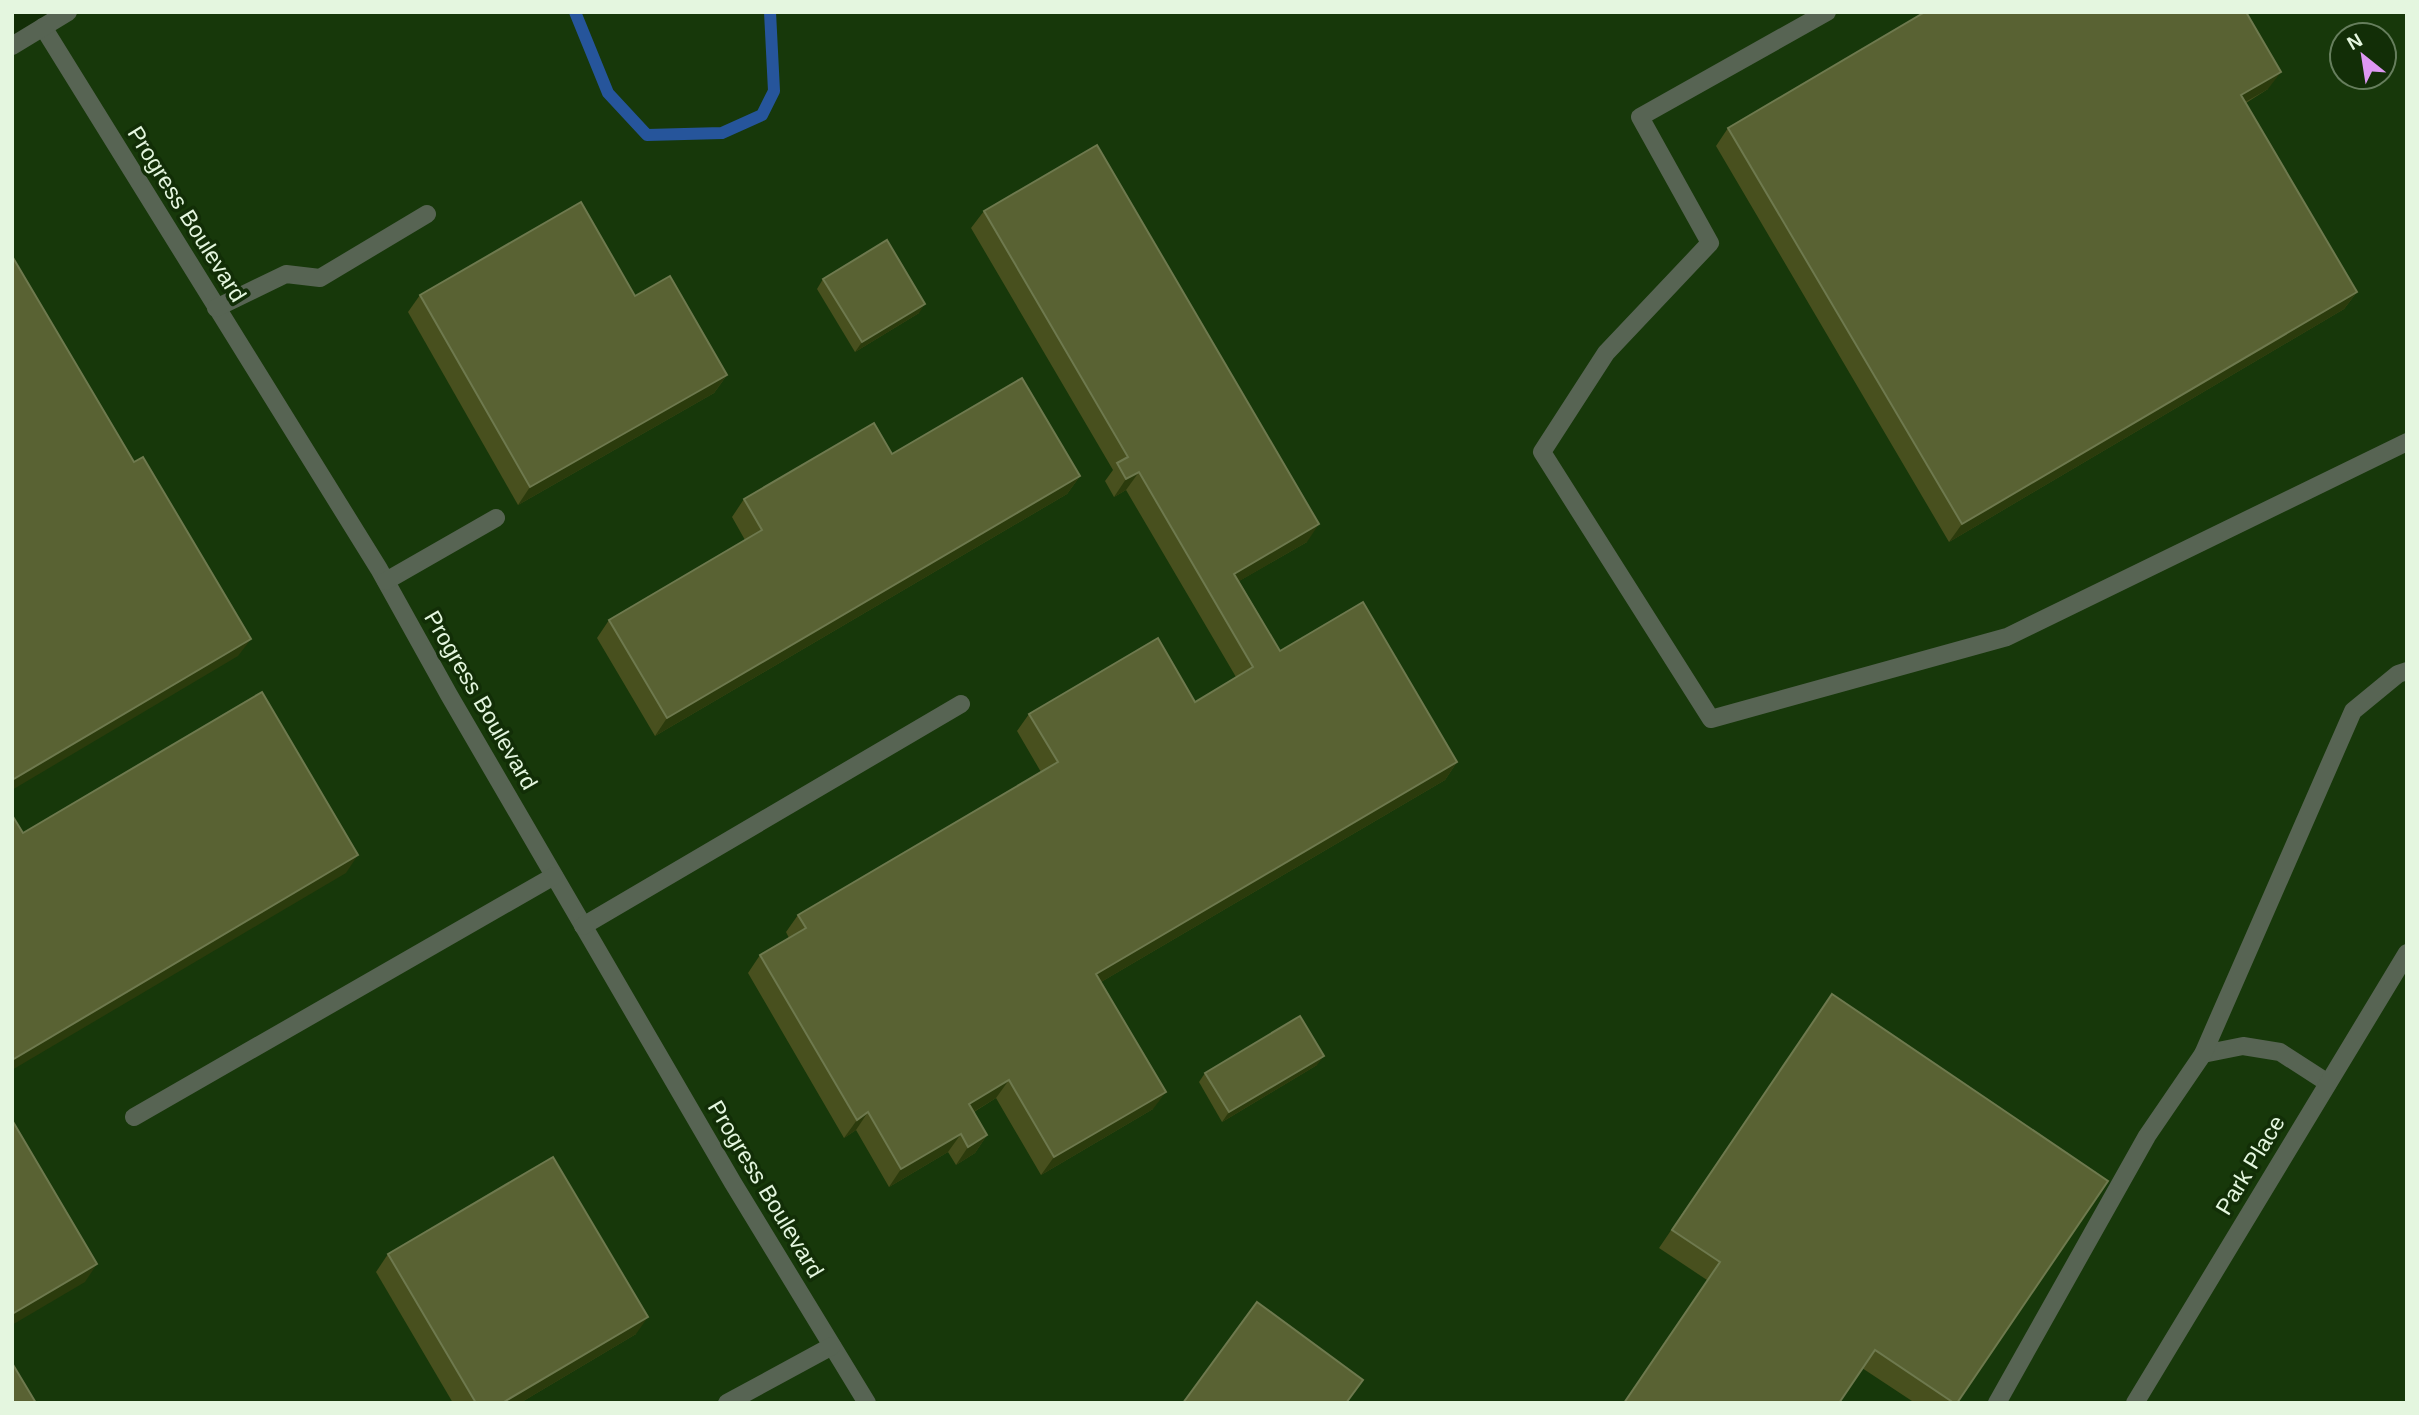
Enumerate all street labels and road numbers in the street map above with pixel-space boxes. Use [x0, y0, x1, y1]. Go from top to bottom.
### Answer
street label: Progress Boulevard [122, 121, 252, 307]
street label: Progress Boulevard [419, 606, 543, 794]
street label: Progress Boulevard [703, 1096, 829, 1282]
street label: Park Place [2210, 1111, 2290, 1219]

